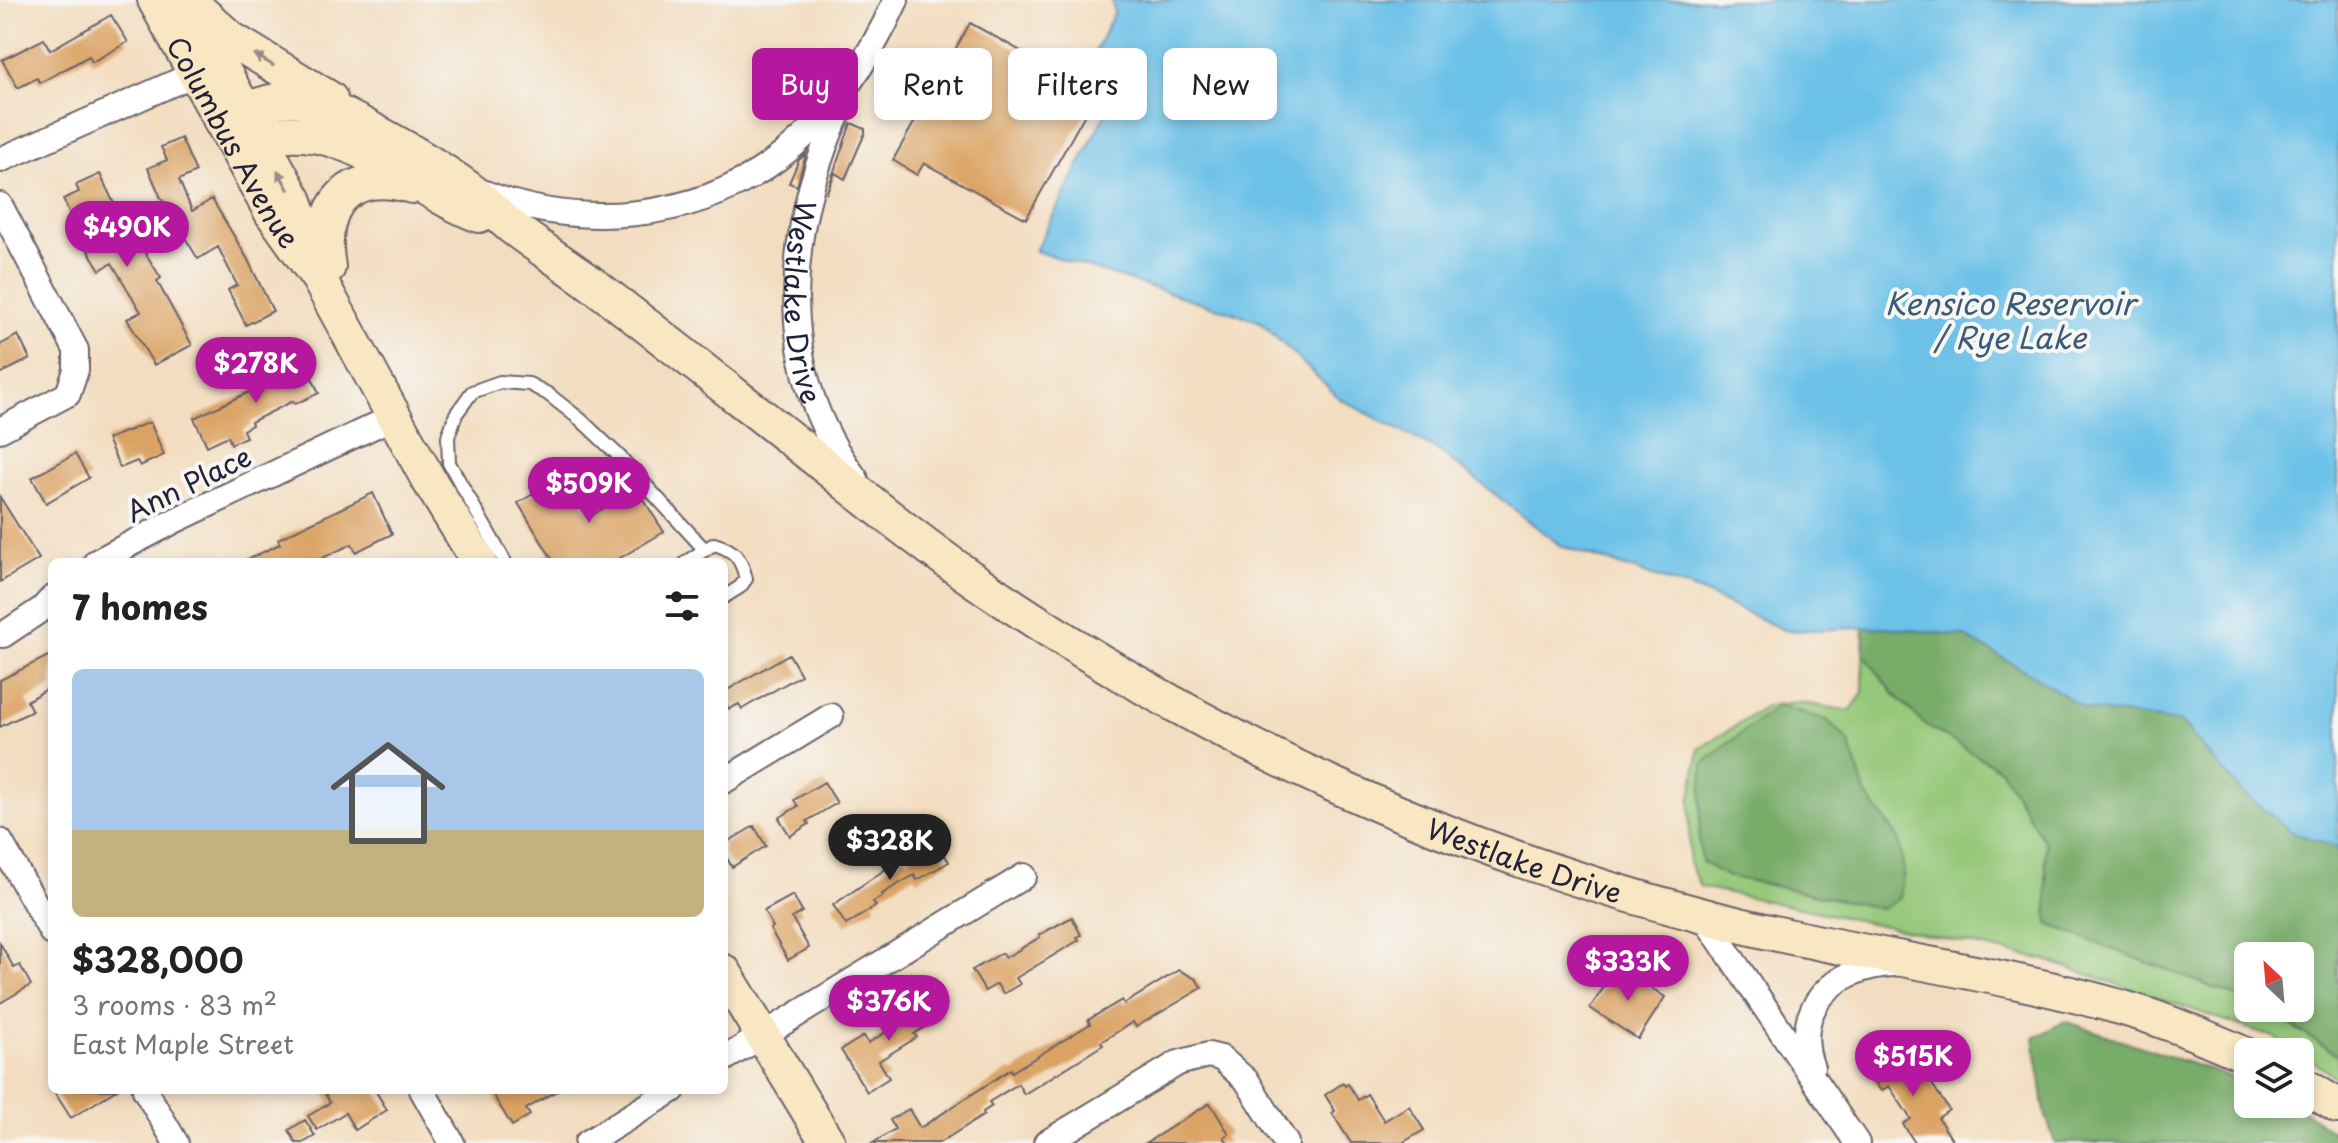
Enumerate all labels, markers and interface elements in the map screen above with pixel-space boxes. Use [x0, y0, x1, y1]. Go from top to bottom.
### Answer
street label: Columbus Avenue [157, 28, 311, 256]
chip: Buy [752, 48, 858, 120]
chip: Rent [874, 48, 992, 120]
chip: Filters [1008, 48, 1147, 120]
chip: New [1163, 48, 1277, 120]
one-way arrow [253, 53, 275, 67]
one-way arrow [276, 168, 290, 191]
street label: Westlake Drive [775, 197, 834, 409]
pin: $490K [71, 201, 183, 269]
text: $490K [83, 207, 171, 246]
water label: Kensico Reservoir / Rye Lake [1885, 280, 2139, 359]
pin: $278K [200, 337, 312, 405]
text: $278K [213, 343, 299, 382]
street label: Ann Place [118, 434, 258, 532]
pin: $509K [533, 457, 645, 525]
text: $509K [546, 463, 632, 502]
text: 7 homes [72, 580, 208, 632]
icon: filters [660, 584, 704, 628]
icon: home [316, 721, 460, 865]
street label: Westlake Drive [1421, 805, 1627, 913]
pin: $328K [834, 814, 946, 882]
text: $328K [846, 820, 934, 859]
text: $328,000 [72, 933, 243, 985]
pin: $333K [1572, 935, 1684, 1003]
text: $333K [1585, 941, 1671, 980]
north arrow [2234, 942, 2314, 1022]
map controls [2234, 942, 2314, 1118]
pin: $376K [833, 975, 945, 1043]
text: $376K [847, 981, 931, 1020]
text: 3 rooms · 83 m² [72, 985, 277, 1024]
text: East Maple Street [72, 1024, 294, 1063]
pin: $515K [1857, 1030, 1969, 1098]
text: $515K [1873, 1036, 1953, 1075]
button: layers [2234, 1038, 2314, 1118]

